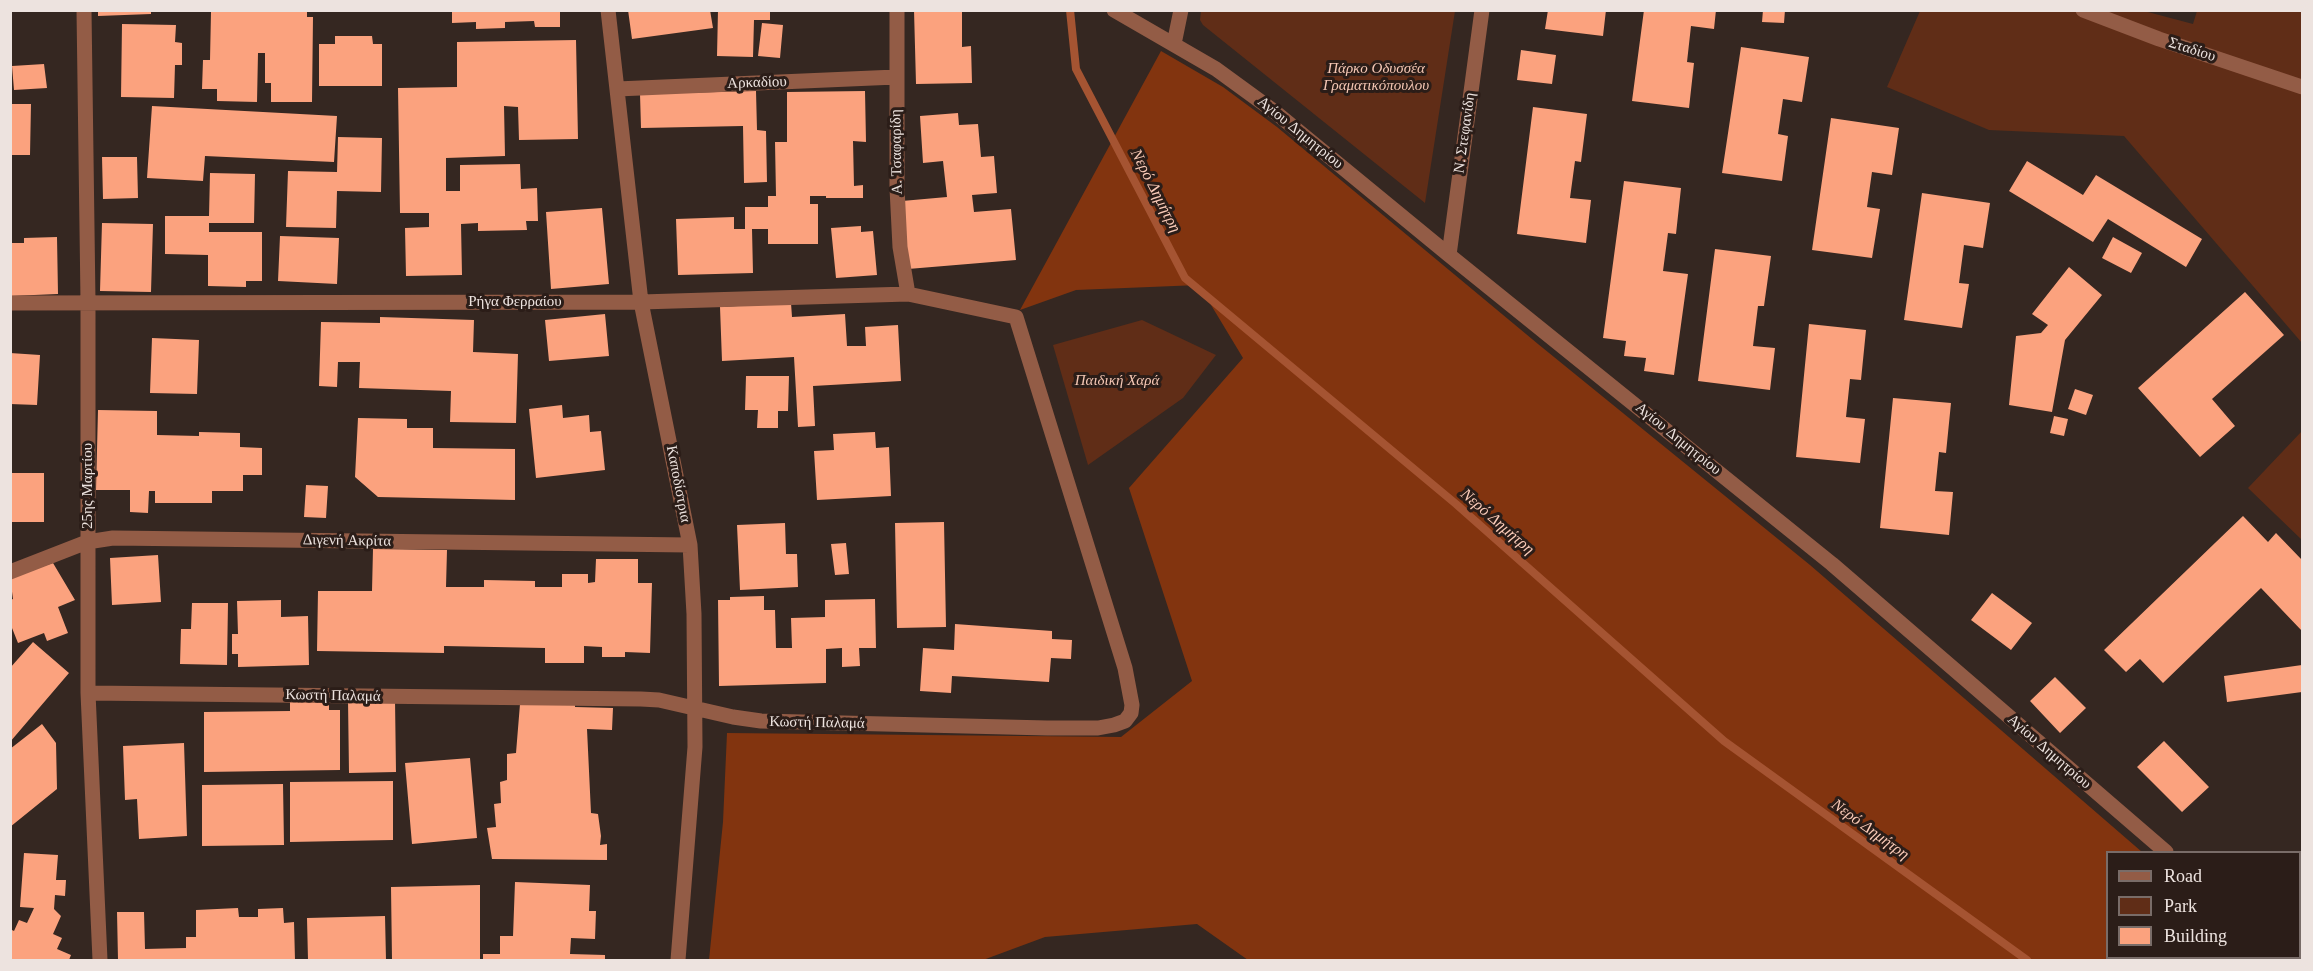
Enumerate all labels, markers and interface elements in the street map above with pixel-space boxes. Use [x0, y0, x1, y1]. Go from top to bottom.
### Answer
street label: Σταδίου [2166, 34, 2218, 66]
park label: Πάρκο Οδυσσέα Γραματικόπουλου [1323, 60, 1429, 95]
street label: Αρκαδίου [727, 73, 787, 93]
street label: Ν. Στεφανίδη [1450, 91, 1480, 175]
street label: Αγίου Δημητρίου [1254, 93, 1346, 173]
street label: Α. Τσαφαρίδη [887, 109, 907, 195]
water label: Νερό Δημήτρη [1126, 146, 1184, 236]
street label: Ρήγα Φερραίου [468, 293, 562, 311]
park label: Παιδική Χαρά [1075, 372, 1159, 390]
street label: Αγίου Δημητρίου [1632, 399, 1724, 479]
street label: 25ης Μαρτίου [79, 443, 97, 529]
street label: Καποδίστρια [662, 444, 694, 524]
water label: Νερό Δημήτρη [1456, 485, 1538, 559]
street label: Διγενή Ακρίτα [303, 531, 391, 551]
street label: Κωστή Παλαμά [285, 686, 381, 706]
street label: Αγίου Δημητρίου [2003, 711, 2095, 793]
street label: Κωστή Παλαμά [769, 713, 865, 733]
water label: Νερό Δημήτρη [1827, 795, 1913, 865]
legend [2106, 851, 2301, 959]
text: Road [2164, 866, 2202, 886]
text: Park [2164, 896, 2197, 916]
text: Building [2164, 926, 2227, 946]

